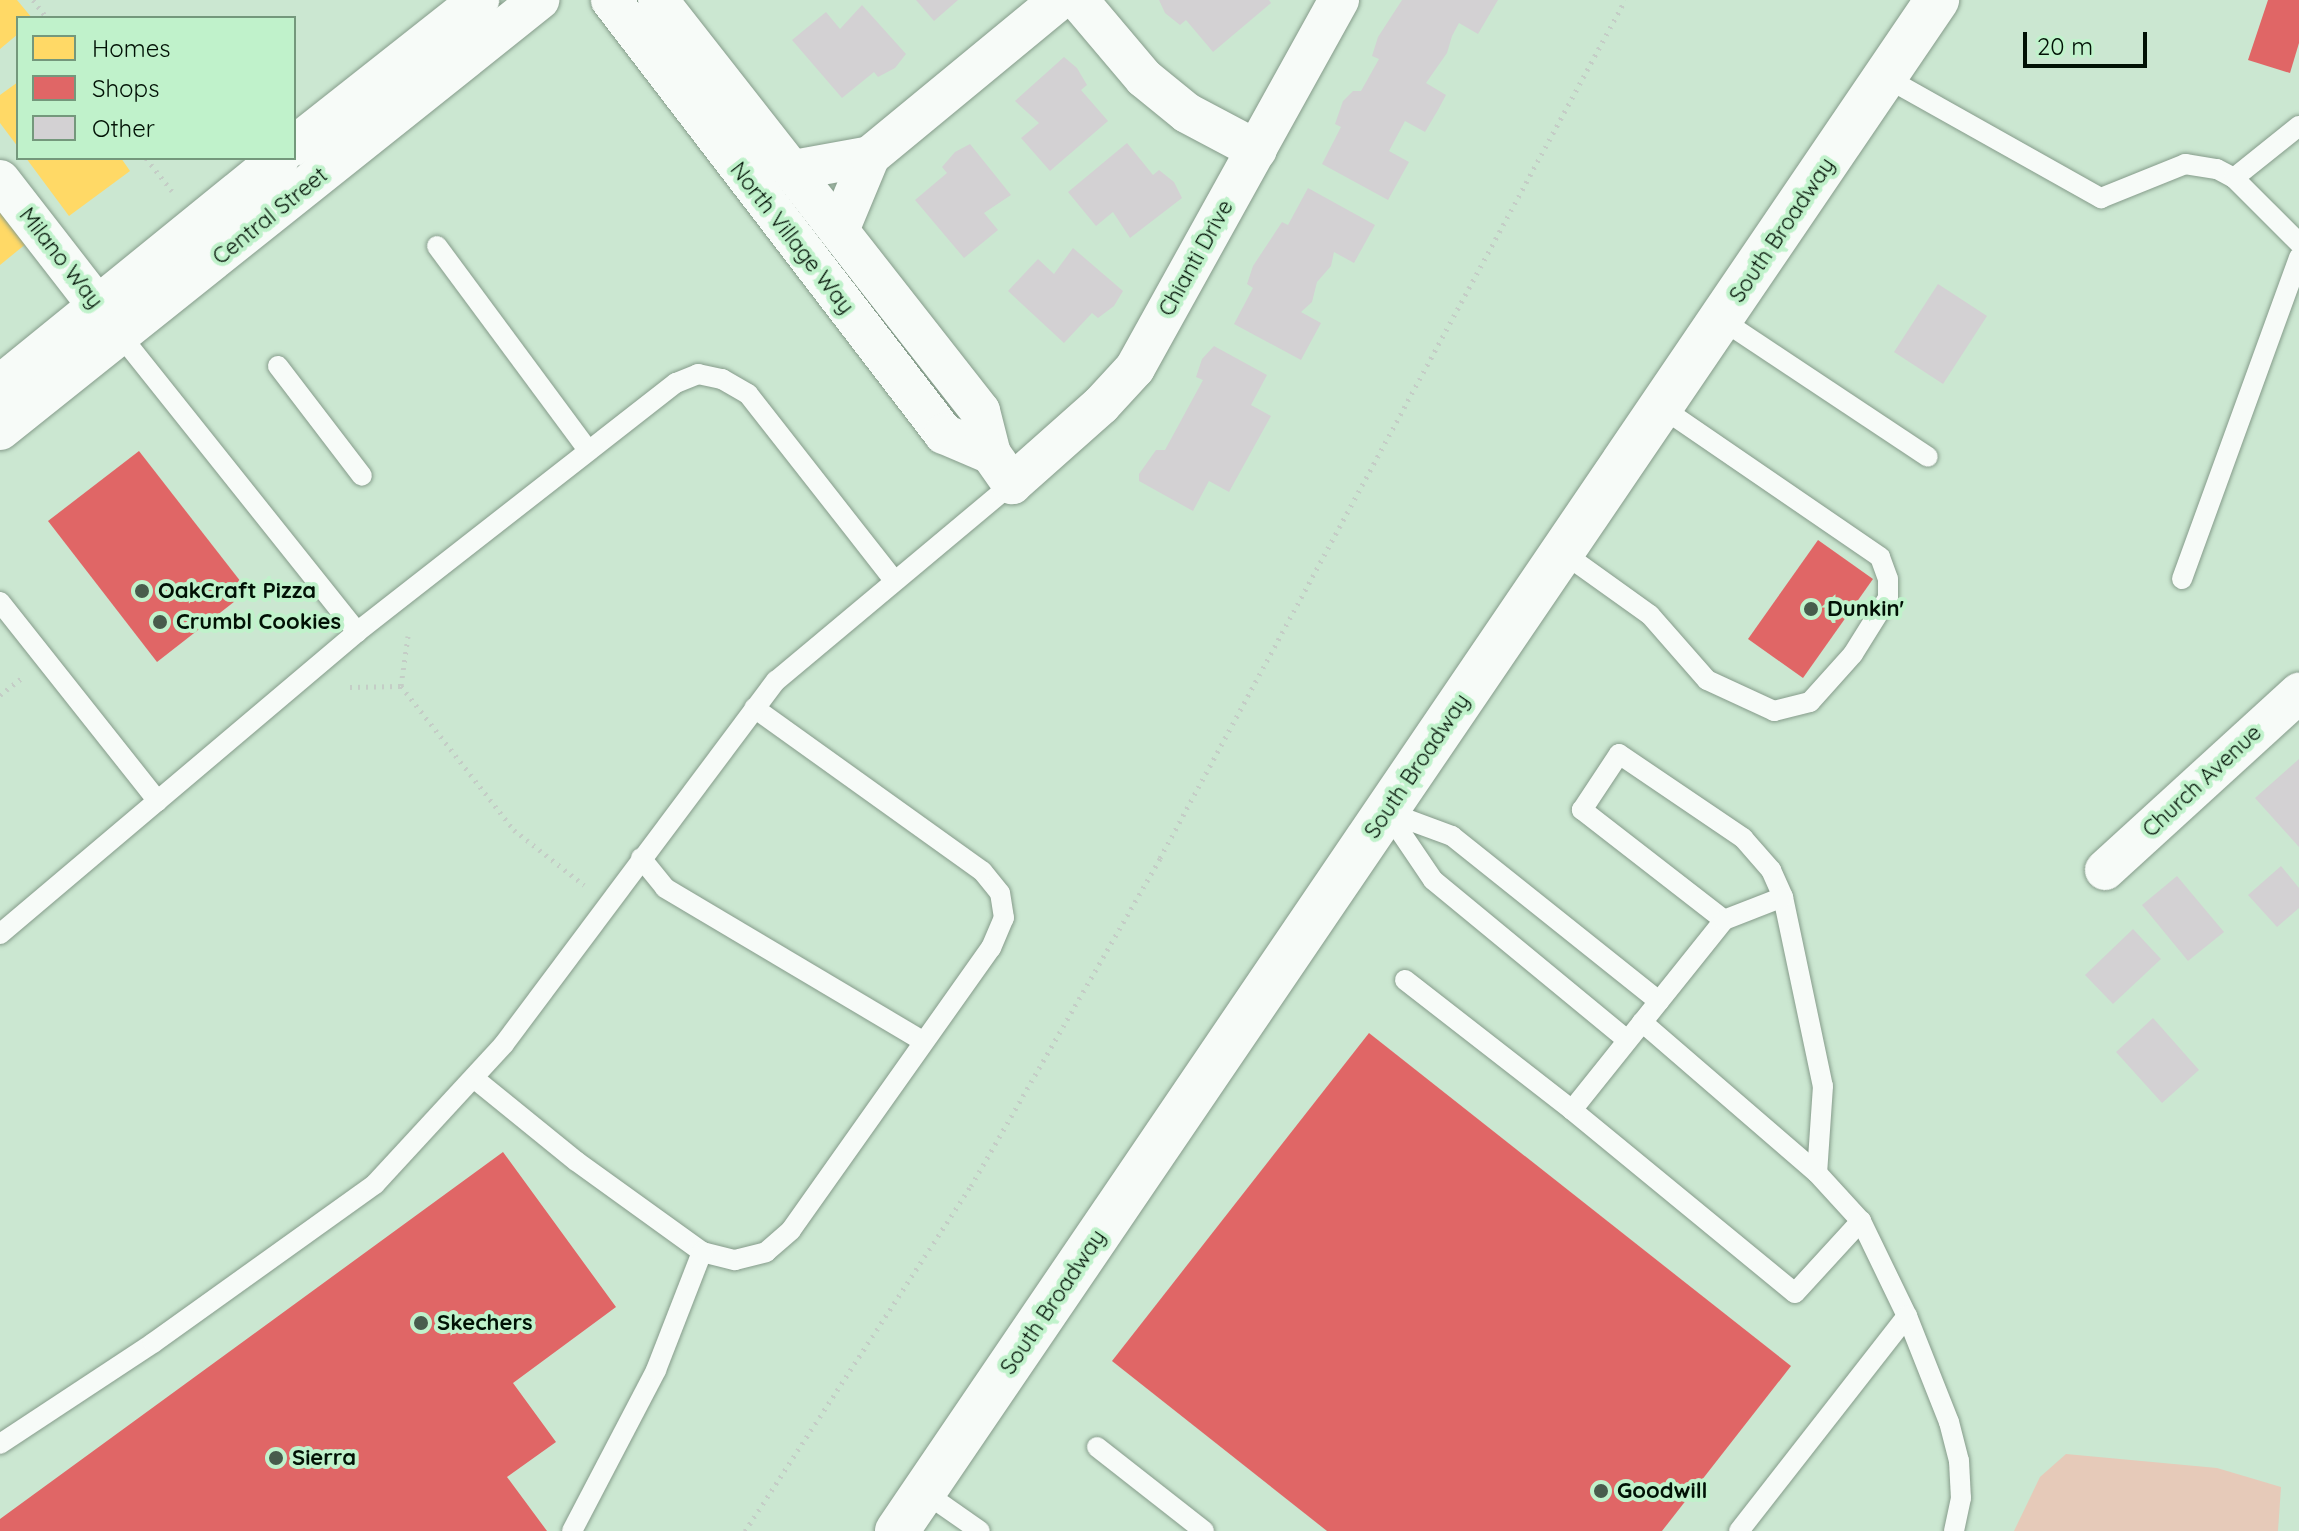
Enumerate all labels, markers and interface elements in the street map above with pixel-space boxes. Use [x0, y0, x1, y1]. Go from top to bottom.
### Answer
legend [16, 16, 296, 160]
scale bar [2027, 16, 2151, 66]
text: 20 m [2037, 31, 2093, 61]
text: Homes [92, 33, 170, 63]
text: Shops [92, 73, 159, 103]
text: Other [92, 113, 155, 143]
street label: South Broadway [1724, 153, 1840, 307]
street label: North Village Way [725, 157, 859, 319]
street label: Central Street [207, 162, 333, 270]
street label: Chianti Drive [1153, 195, 1239, 321]
street label: Milano Way [14, 203, 108, 313]
place label: OakCraft Pizza [158, 578, 316, 604]
marker: OakCraft Pizza [133, 582, 151, 600]
place label: Dunkin' [1827, 596, 1904, 622]
marker: Dunkin' [1802, 600, 1820, 618]
place label: Crumbl Cookies [176, 609, 341, 635]
marker: Crumbl Cookies [151, 613, 169, 631]
street label: South Broadway [1359, 689, 1475, 843]
street label: Church Avenue [2137, 719, 2267, 843]
street label: South Broadway [995, 1225, 1111, 1379]
place label: Skechers [437, 1310, 533, 1336]
marker: Skechers [412, 1314, 430, 1332]
place label: Sierra [292, 1445, 356, 1471]
marker: Sierra [267, 1449, 285, 1467]
place label: Goodwill [1617, 1478, 1708, 1504]
marker: Goodwill [1592, 1482, 1610, 1500]

